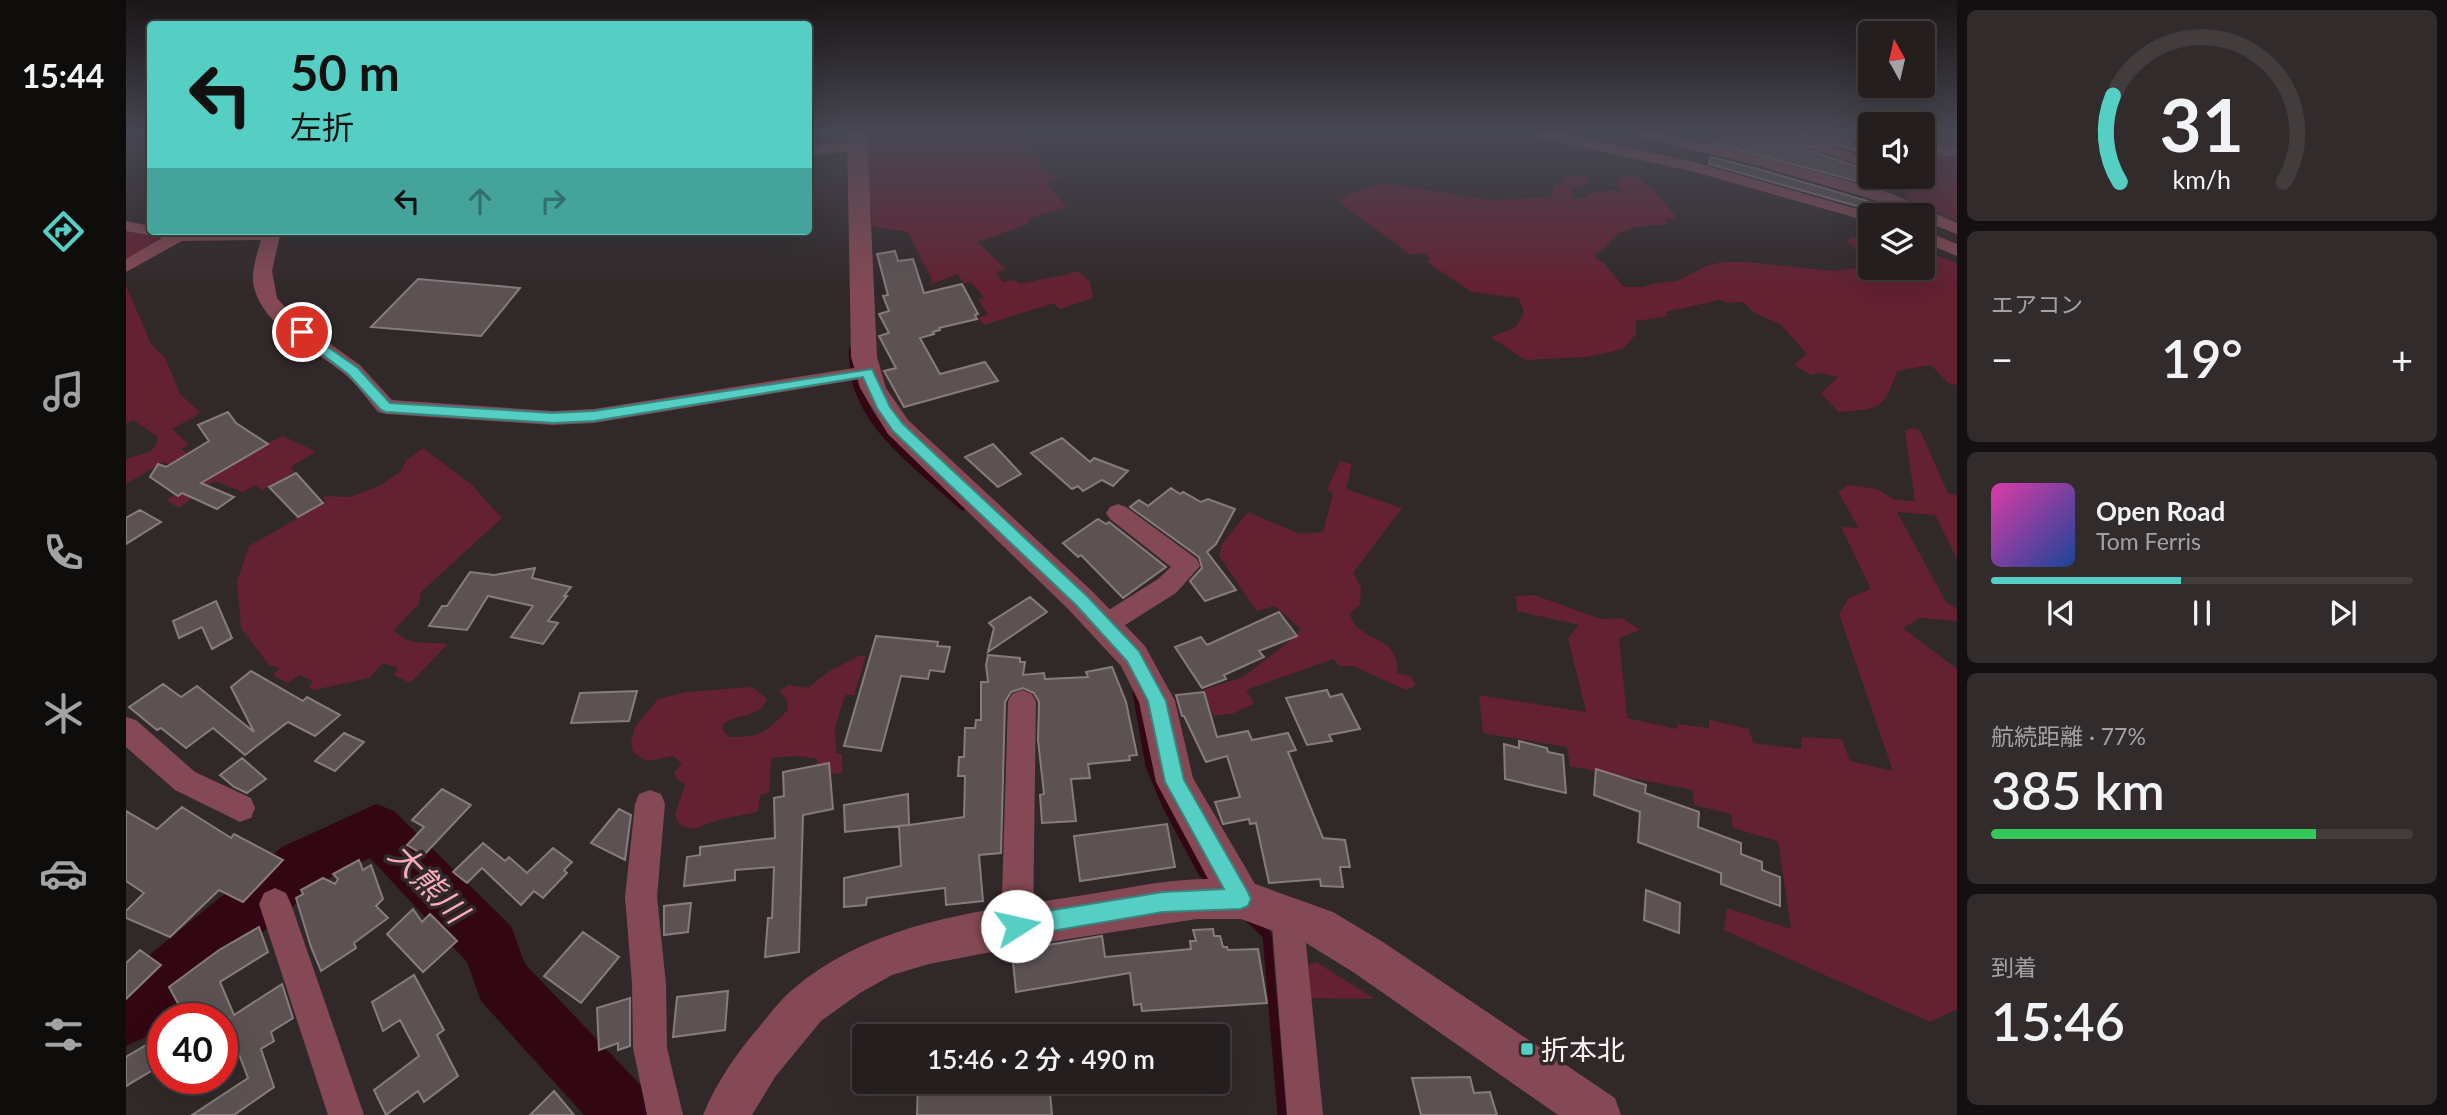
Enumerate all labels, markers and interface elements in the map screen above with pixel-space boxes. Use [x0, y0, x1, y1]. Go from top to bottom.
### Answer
north arrow [1858, 21, 1936, 98]
map controls [1858, 21, 1935, 280]
text: 50 m [290, 43, 400, 101]
icon: left [175, 49, 266, 140]
text: 15:44 [22, 56, 104, 95]
text: 31 [2160, 80, 2244, 168]
text: 左折 [290, 107, 354, 146]
button: sound [1858, 112, 1935, 189]
text: km/h [2173, 163, 2231, 193]
icon: left [388, 182, 426, 220]
icon: ahead [461, 182, 499, 220]
icon: right [534, 182, 572, 220]
button: layers [1858, 203, 1935, 280]
icon: directions [39, 207, 88, 256]
text: エアコン [1991, 290, 2083, 318]
pin [272, 302, 332, 362]
icon: arrive [283, 313, 321, 351]
text: 19° [2161, 327, 2243, 389]
text: − [1991, 336, 2013, 382]
text: + [2391, 336, 2413, 382]
icon: music [39, 367, 88, 416]
text: Open Road [2096, 495, 2225, 527]
text: Tom Ferris [2096, 527, 2201, 555]
icon: phone [39, 528, 88, 577]
icon: previous [2042, 594, 2080, 632]
icon: pause [2183, 594, 2221, 632]
icon: next [2324, 594, 2362, 632]
icon: climate [39, 689, 88, 738]
text: 航続距離 · 77% [1991, 722, 2146, 750]
text: 385 km [1991, 759, 2165, 821]
water label: 大熊川 [382, 834, 478, 932]
icon: car [39, 849, 88, 898]
position arrow [980, 889, 1054, 963]
text: 到着 [1991, 953, 2037, 981]
text: 15:46 [1991, 990, 2125, 1052]
speed limit sign: 40 [147, 1003, 238, 1094]
icon: filters [39, 1010, 88, 1059]
place label: 折本北 [1541, 1032, 1625, 1066]
marker: 折本北 [1519, 1041, 1535, 1057]
text: 15:46 · 2 分 · 490 m [927, 1043, 1155, 1075]

